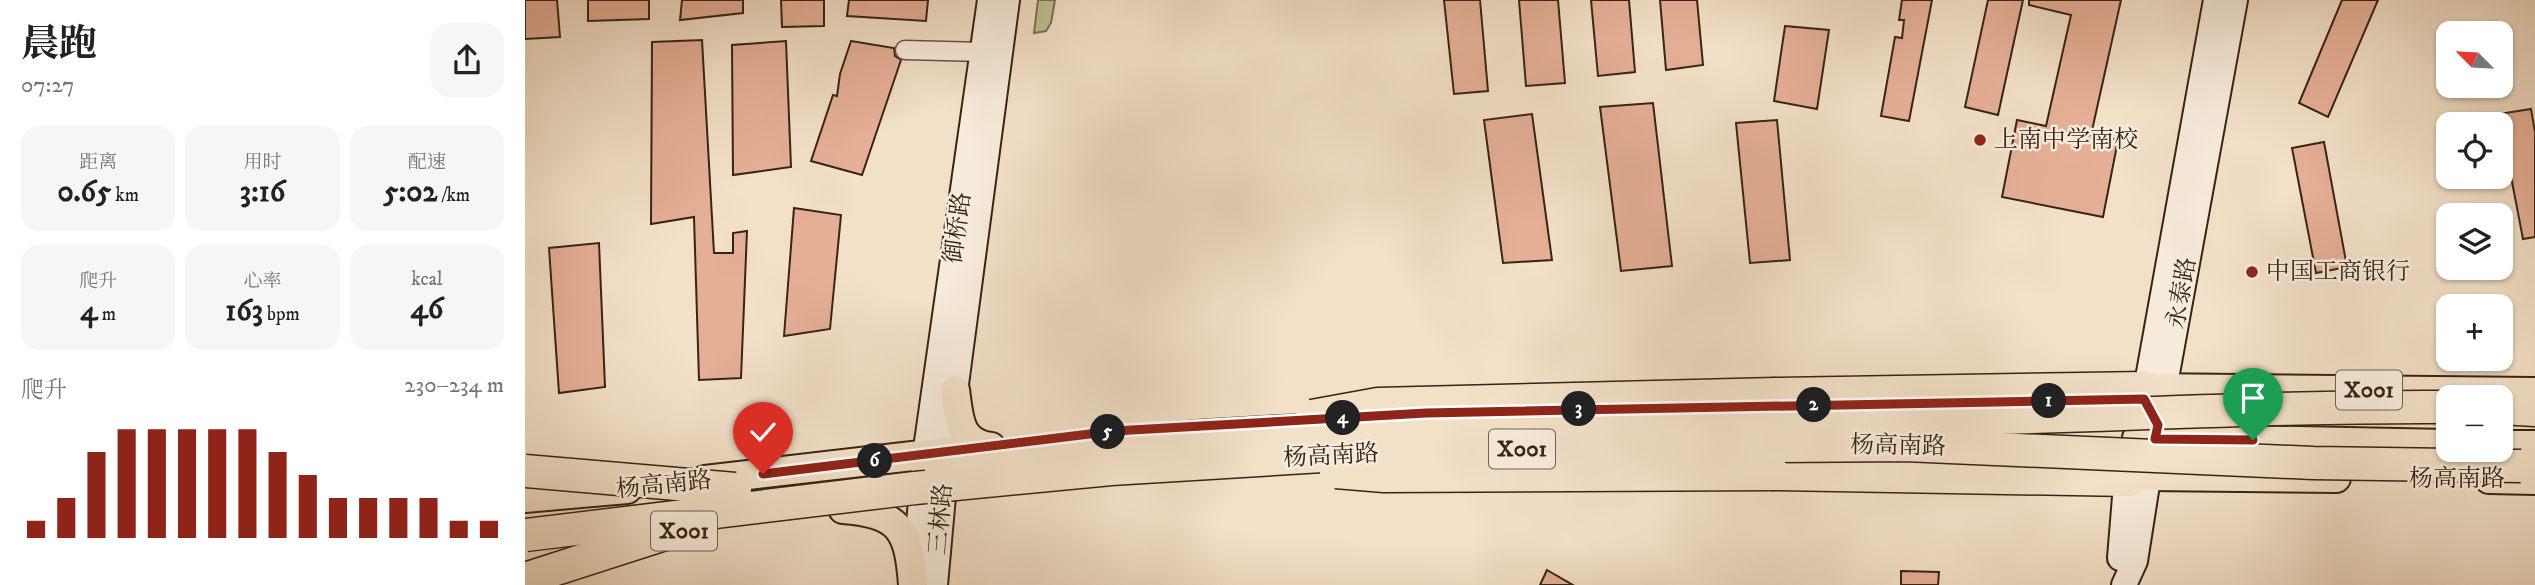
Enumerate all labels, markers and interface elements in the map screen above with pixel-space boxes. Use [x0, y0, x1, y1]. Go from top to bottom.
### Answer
text: 晨跑 [21, 21, 97, 69]
north arrow [2436, 21, 2513, 98]
map controls [2436, 21, 2513, 462]
button: share [430, 23, 504, 97]
text: 07:27 [21, 71, 74, 100]
button: locate [2436, 112, 2513, 189]
place label: 上南中学南校 [1994, 125, 2138, 155]
marker: 上南中学南校 [1972, 132, 1988, 148]
text: 距离 [79, 151, 117, 174]
text: 用时 [243, 151, 282, 174]
text: 配速 [408, 151, 446, 174]
text: 0.65 [57, 174, 111, 211]
text: 3:16 [240, 174, 285, 211]
text: 5:02 [384, 174, 437, 211]
text: km [111, 184, 139, 207]
text: /km [437, 184, 470, 207]
street label: 御桥路 [938, 190, 978, 266]
button: layers [2436, 203, 2513, 280]
street label: 永泰路 [2161, 255, 2203, 331]
place label: 中国工商银行 [2266, 257, 2410, 287]
marker: 中国工商银行 [2244, 264, 2260, 280]
text: kcal [411, 268, 442, 291]
text: 爬升 [79, 270, 117, 293]
text: 心率 [243, 270, 282, 293]
text: 46 [410, 291, 443, 328]
text: 4 [80, 293, 98, 330]
text: 163 [225, 293, 263, 330]
button: + [2436, 294, 2513, 371]
text: m [98, 303, 116, 326]
text: bpm [263, 303, 300, 326]
pin [2223, 368, 2283, 440]
road number: X001 [2336, 370, 2402, 410]
text: 230–234 m [404, 371, 504, 400]
text: 爬升 [21, 376, 67, 405]
icon: arrive [2234, 379, 2272, 417]
pin: 1 [2031, 384, 2067, 418]
button: − [2436, 385, 2513, 462]
pin: 2 [1797, 388, 1831, 422]
text: 1 [2045, 389, 2052, 412]
pin: 3 [1561, 392, 1597, 426]
text: 2 [1809, 393, 1818, 416]
text: 3 [1575, 397, 1582, 420]
pin: 4 [1325, 400, 1361, 436]
pin [733, 402, 793, 474]
text: 4 [1337, 406, 1348, 429]
icon: check [744, 413, 782, 451]
pin: 5 [1091, 414, 1125, 450]
text: 5 [1103, 420, 1112, 443]
road number: X001 [1489, 430, 1555, 468]
street label: 杨高南路 [1850, 430, 1946, 462]
street label: 杨高南路 [1282, 439, 1380, 473]
pin: 6 [857, 444, 893, 478]
text: 6 [870, 449, 879, 472]
street label: 杨高南路 [2409, 464, 2505, 494]
street label: 杨高南路 [615, 465, 713, 505]
street label: 三林路 [923, 482, 959, 556]
road number: X001 [651, 512, 717, 551]

